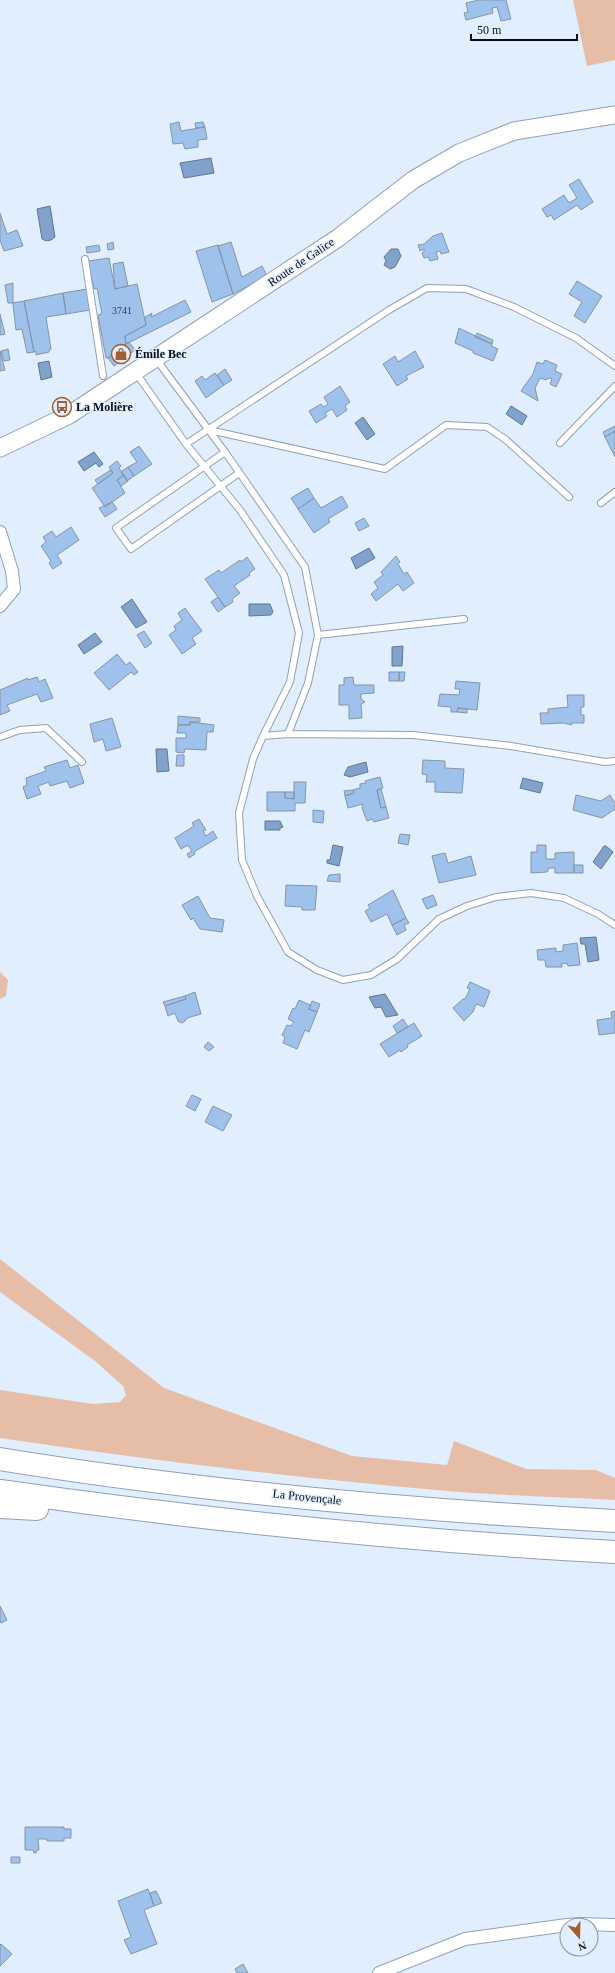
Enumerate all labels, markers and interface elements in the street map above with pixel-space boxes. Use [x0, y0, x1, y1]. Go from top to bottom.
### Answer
scale bar [471, 16, 577, 42]
text: 50 m [477, 23, 502, 37]
street label: Route de Galice [265, 235, 337, 289]
house number: 3741 [112, 305, 132, 316]
shop icon: Émile Bec [110, 343, 132, 365]
place label: Émile Bec [135, 347, 187, 361]
bus stop icon: La Molière [51, 396, 73, 418]
place label: La Molière [76, 400, 133, 414]
street label: La Provençale [272, 1486, 342, 1508]
north arrow [559, 1917, 599, 1957]
text: N [577, 1939, 588, 1953]

